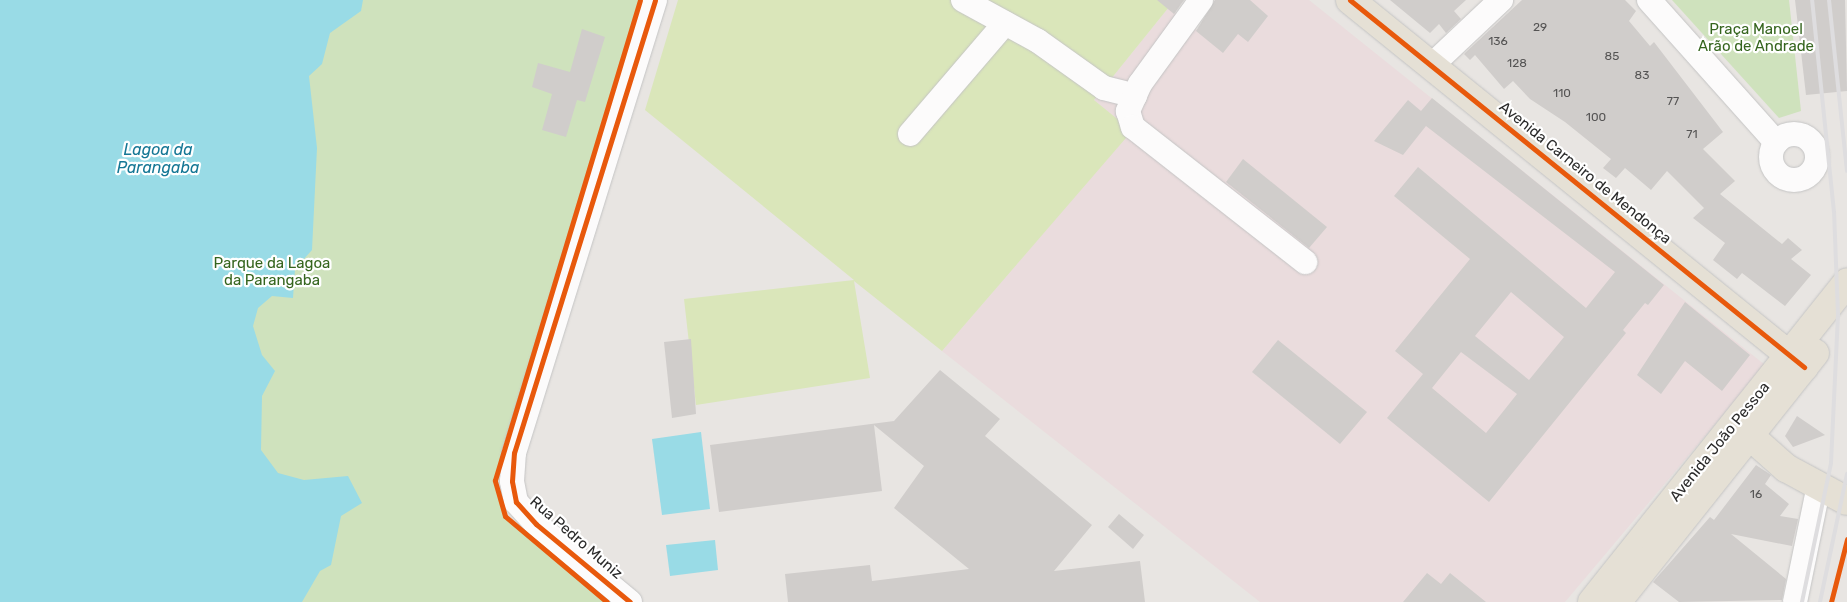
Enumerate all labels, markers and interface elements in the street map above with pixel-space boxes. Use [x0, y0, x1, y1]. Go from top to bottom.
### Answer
park label: Praça Manoel Arão de Andrade [1698, 20, 1814, 55]
house number: 29 [1533, 21, 1547, 35]
house number: 136 [1488, 35, 1508, 49]
house number: 85 [1605, 50, 1619, 64]
house number: 128 [1507, 57, 1527, 71]
house number: 83 [1635, 69, 1649, 83]
house number: 110 [1553, 87, 1571, 101]
house number: 77 [1667, 95, 1679, 109]
street label: Avenida Carneiro de Mendonça [1495, 98, 1675, 248]
house number: 100 [1586, 111, 1606, 125]
house number: 71 [1686, 128, 1698, 142]
water label: Lagoa da Parangaba [117, 140, 199, 178]
park label: Parque da Lagoa da Parangaba [214, 254, 330, 289]
street label: Avenida João Pessoa [1666, 379, 1774, 505]
house number: 16 [1750, 488, 1762, 502]
street label: Rua Pedro Muniz [526, 493, 626, 583]

